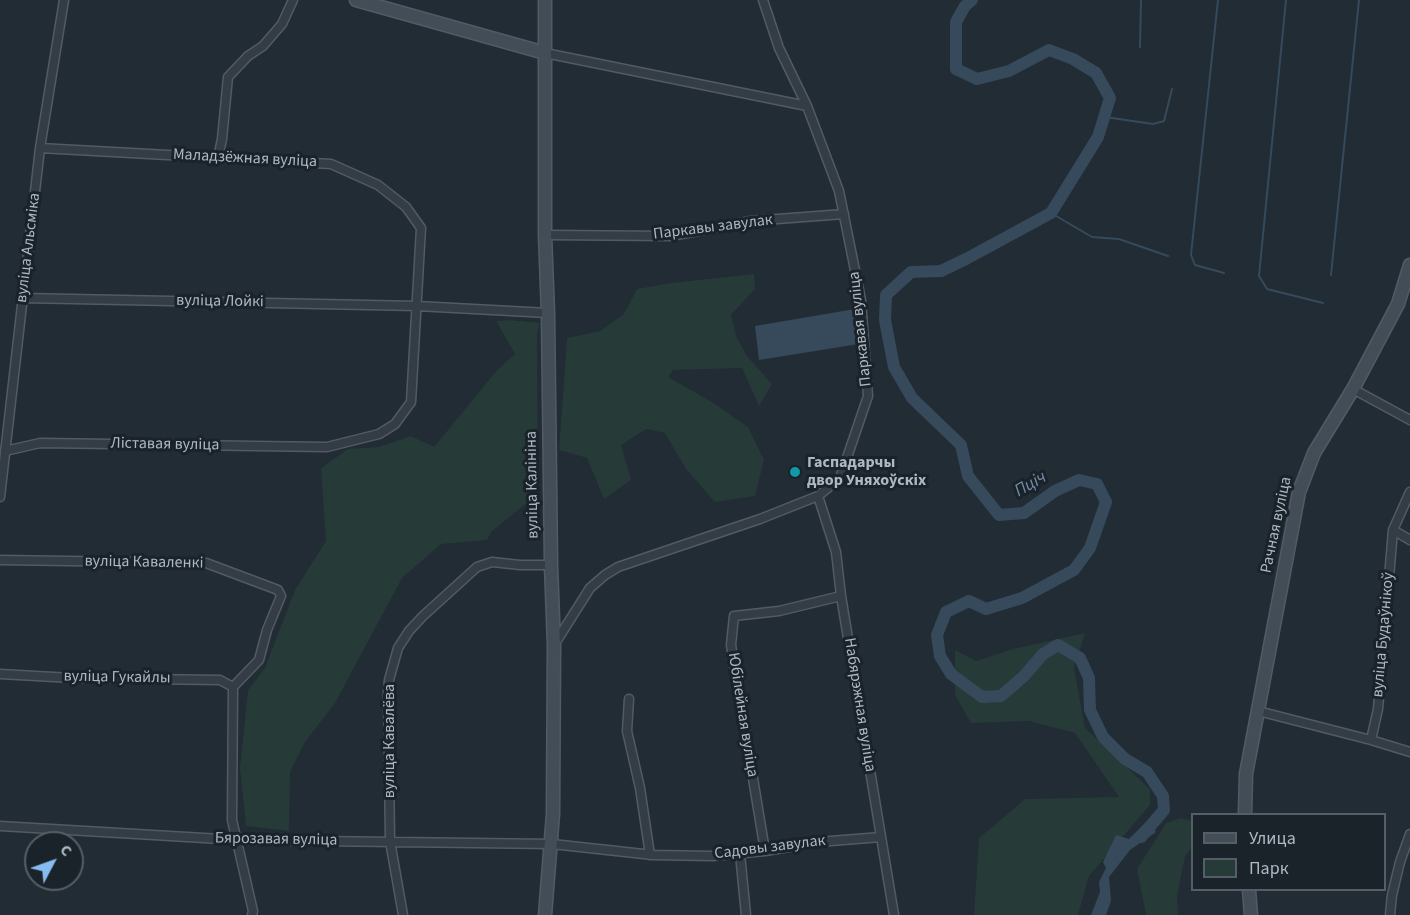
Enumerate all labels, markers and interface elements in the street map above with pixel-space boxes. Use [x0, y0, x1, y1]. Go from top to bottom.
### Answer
street label: Маладзёжная вуліца [172, 146, 318, 172]
street label: вуліца Альсміка [13, 192, 45, 304]
street label: Паркавы завулак [652, 211, 774, 245]
street label: Паркавая вуліца [845, 271, 877, 387]
street label: вуліца Лойкі [176, 292, 264, 312]
street label: вуліца Калініна [522, 431, 544, 539]
street label: Ліставая вуліца [110, 434, 220, 456]
place label: Гаспадарчы двор Уняхоўскіх [807, 453, 926, 491]
marker: Гаспадарчы двор Уняхоўскіх [788, 465, 802, 479]
water label: Пціч [1011, 467, 1051, 503]
street label: Рачная вуліца [1257, 475, 1297, 575]
street label: вуліца Каваленкі [84, 552, 204, 574]
street label: вуліца Будаўнікоў [1369, 572, 1399, 698]
street label: Набярэжная вуліца [839, 637, 879, 773]
street label: Юбілейная вуліца [723, 651, 761, 779]
street label: вуліца Гукайлы [63, 667, 171, 689]
street label: вуліца Кавалёва [380, 684, 400, 798]
legend [1191, 813, 1386, 891]
text: Улица [1249, 826, 1296, 851]
street label: Бярозавая вуліца [215, 829, 337, 851]
north arrow [24, 831, 84, 891]
street label: Садовы завулак [713, 832, 827, 864]
text: С [55, 840, 77, 861]
text: Парк [1249, 856, 1289, 881]

